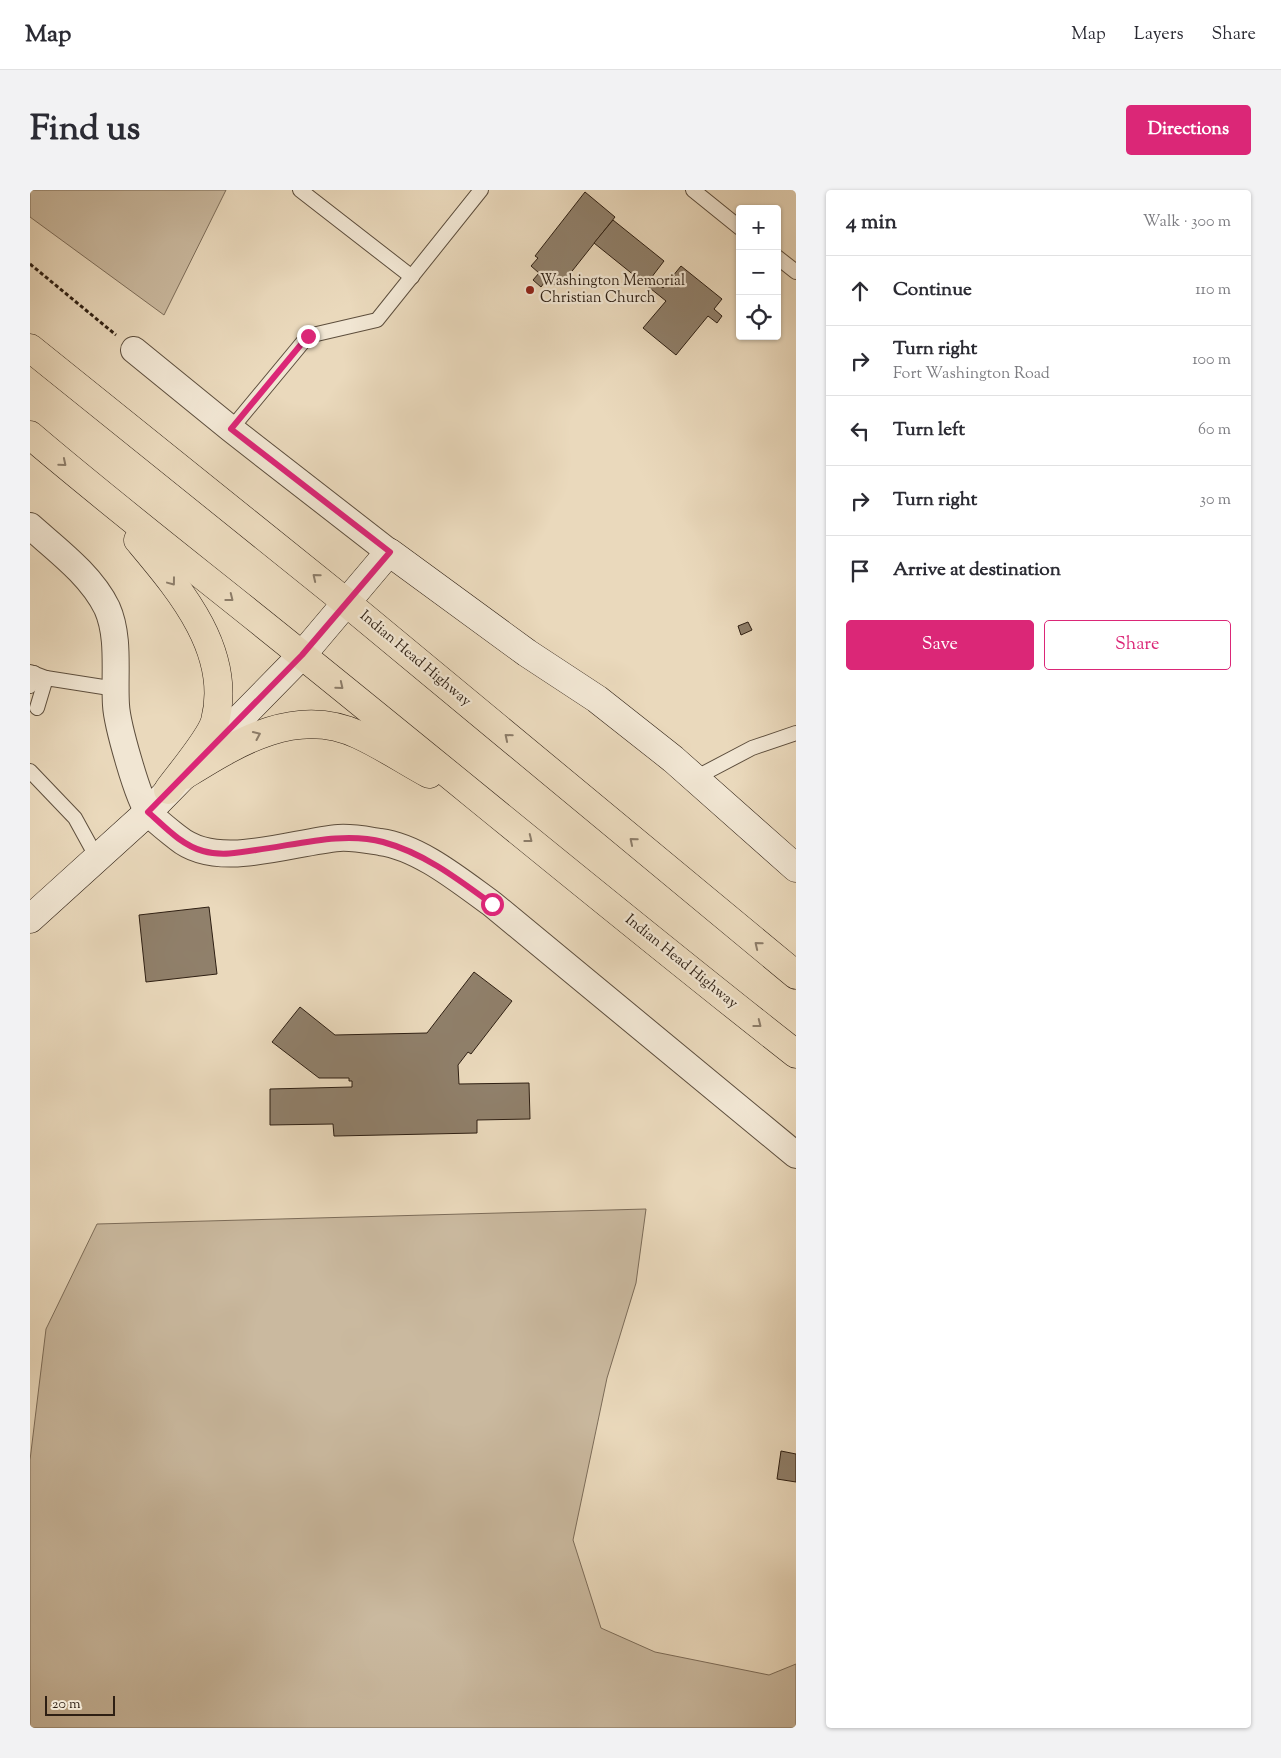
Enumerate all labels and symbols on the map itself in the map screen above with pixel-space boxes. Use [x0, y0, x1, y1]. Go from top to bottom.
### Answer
place label: Washington Memorial Christian Church [540, 271, 685, 309]
marker: Washington Memorial Christian Church [524, 284, 536, 296]
route end [297, 325, 320, 348]
one-way arrow [57, 458, 66, 466]
one-way arrow [312, 574, 321, 583]
one-way arrow [167, 576, 175, 585]
one-way arrow [224, 592, 233, 600]
street label: Indian Head Highway [355, 606, 476, 712]
one-way arrow [334, 680, 343, 688]
one-way arrow [252, 731, 261, 742]
one-way arrow [505, 734, 514, 743]
one-way arrow [524, 833, 533, 842]
one-way arrow [630, 838, 639, 847]
route start [481, 893, 504, 916]
street label: Indian Head Highway [620, 910, 742, 1015]
one-way arrow [755, 942, 764, 950]
one-way arrow [752, 1019, 761, 1028]
scale bar [45, 1693, 115, 1716]

